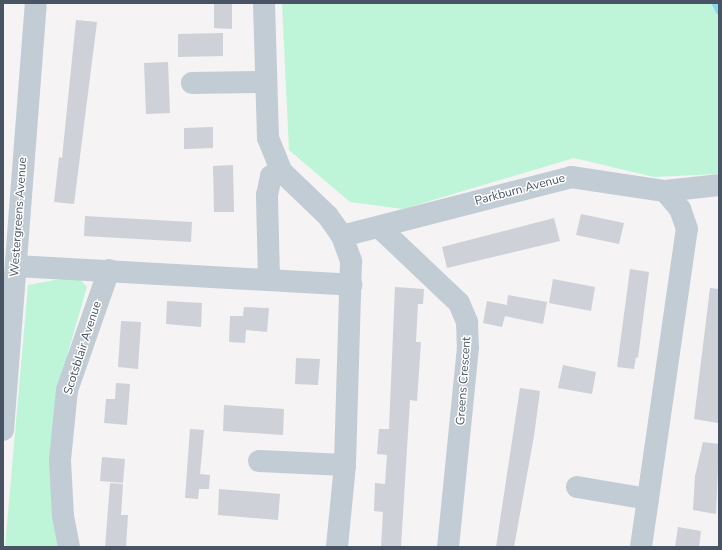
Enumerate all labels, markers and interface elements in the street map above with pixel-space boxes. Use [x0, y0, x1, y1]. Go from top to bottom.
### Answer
street label: Westergreens Avenue [8, 157, 30, 277]
street label: Parkburn Avenue [473, 171, 567, 209]
street label: Scotsblair Avenue [61, 300, 105, 396]
street label: Greens Crescent [454, 336, 474, 426]

